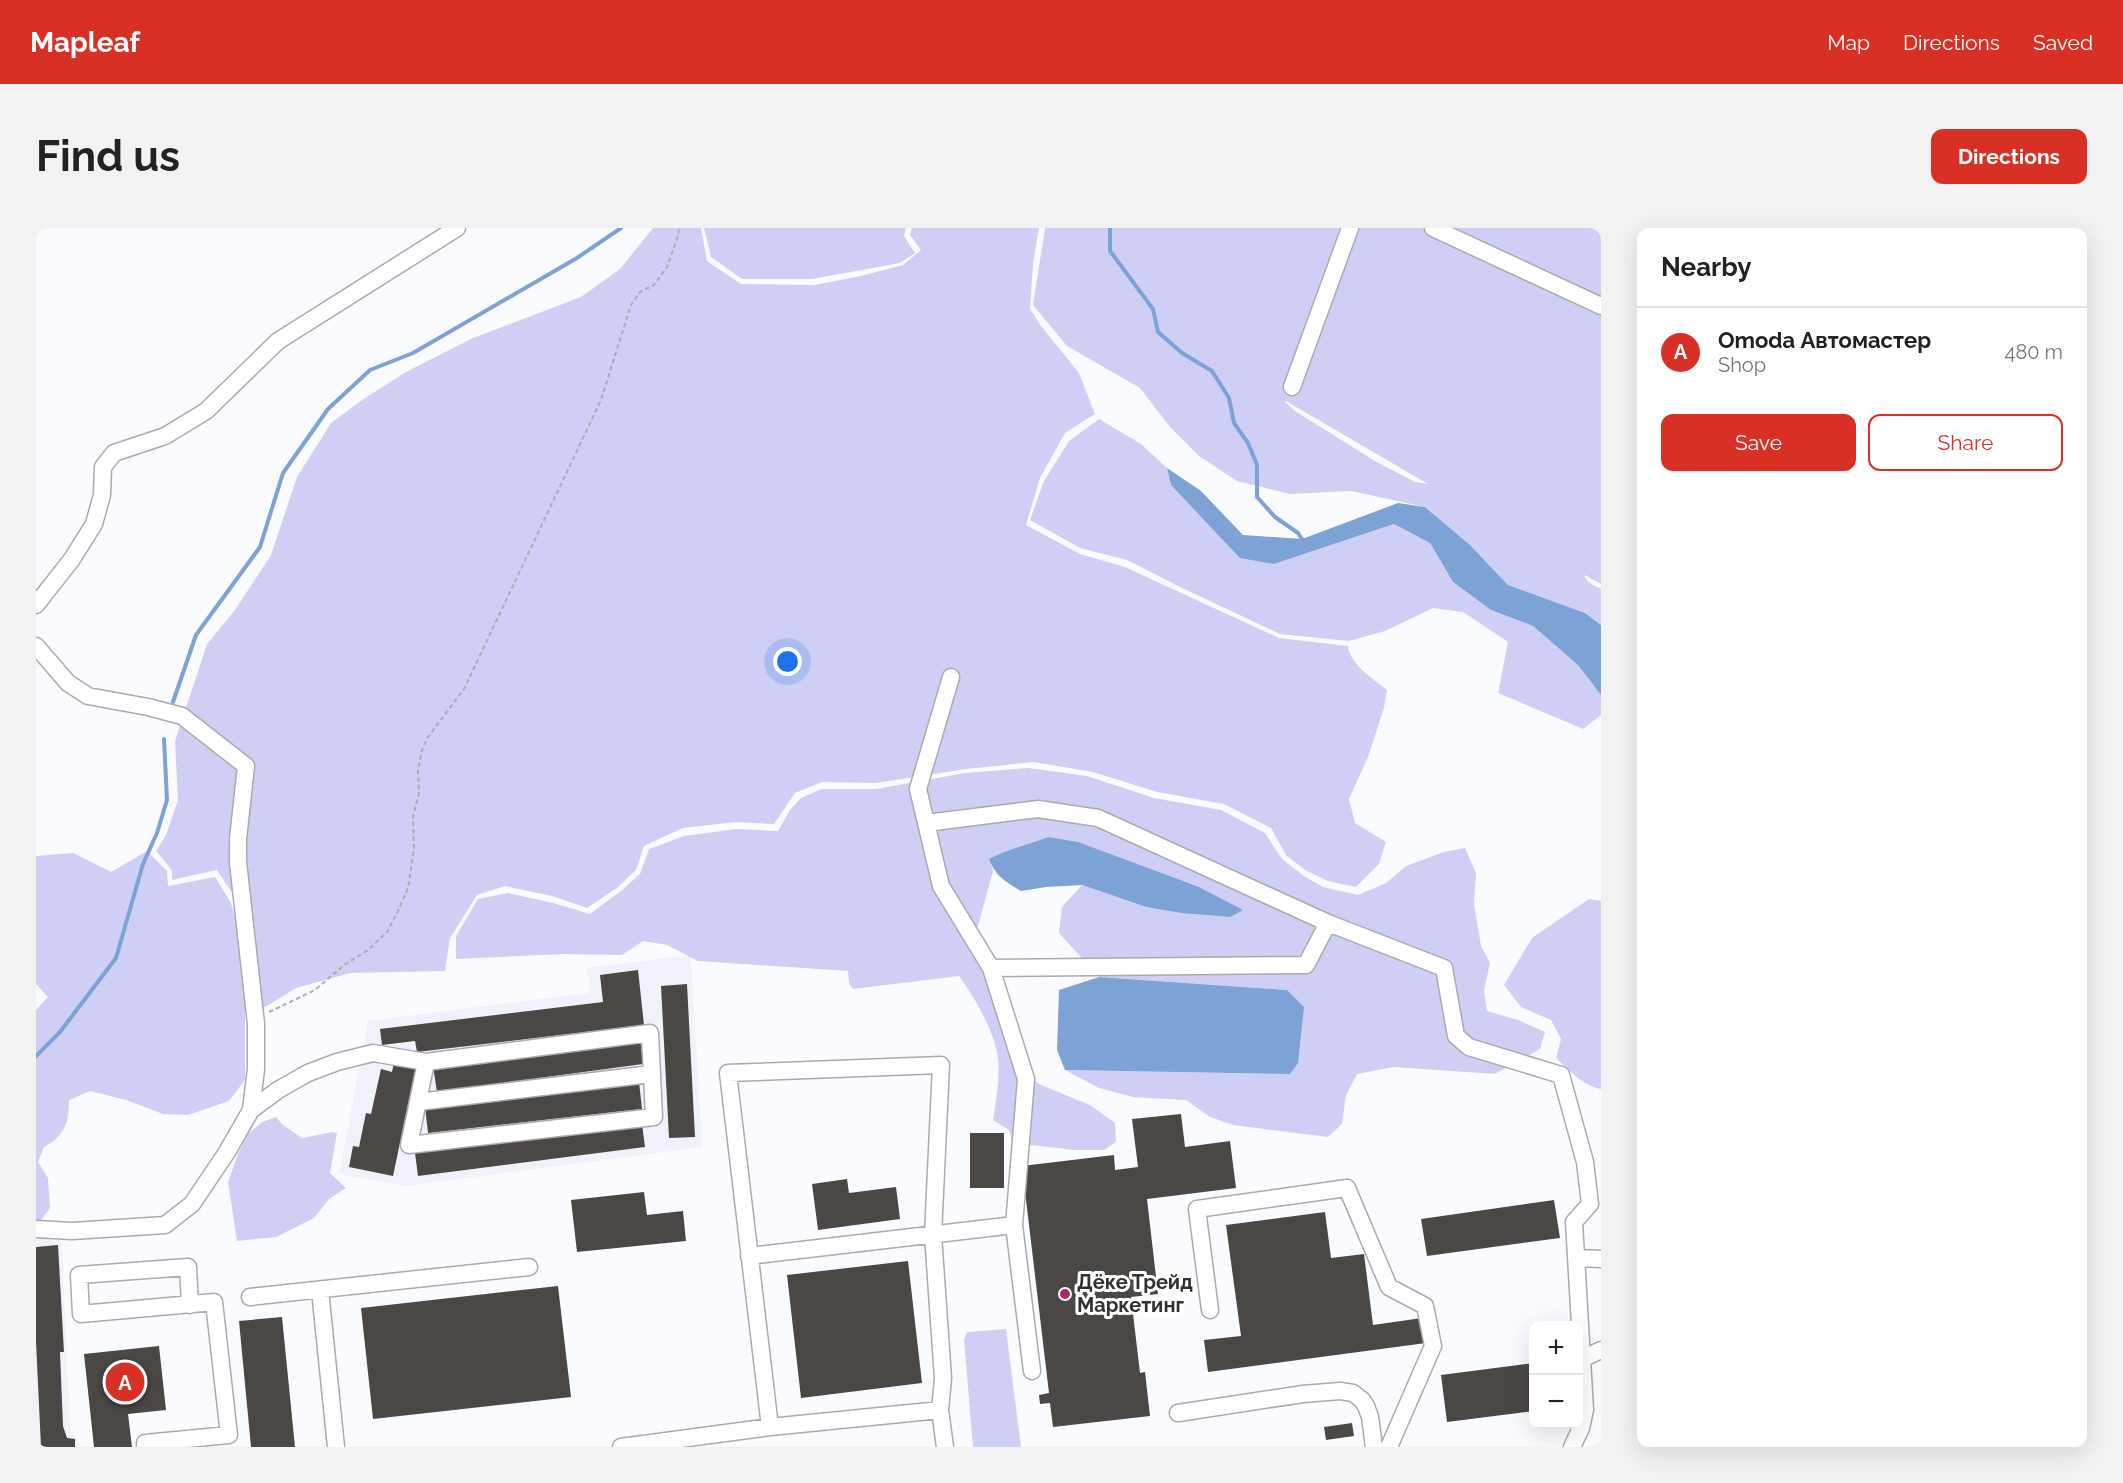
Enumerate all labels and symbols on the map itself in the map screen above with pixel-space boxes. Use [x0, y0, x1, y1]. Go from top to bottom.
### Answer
your location [773, 647, 802, 676]
place label: Дёке Трейд Маркетинг [1077, 1270, 1193, 1317]
marker: Дёке Трейд Маркетинг [1058, 1287, 1072, 1301]
pin: A [106, 1360, 145, 1404]

